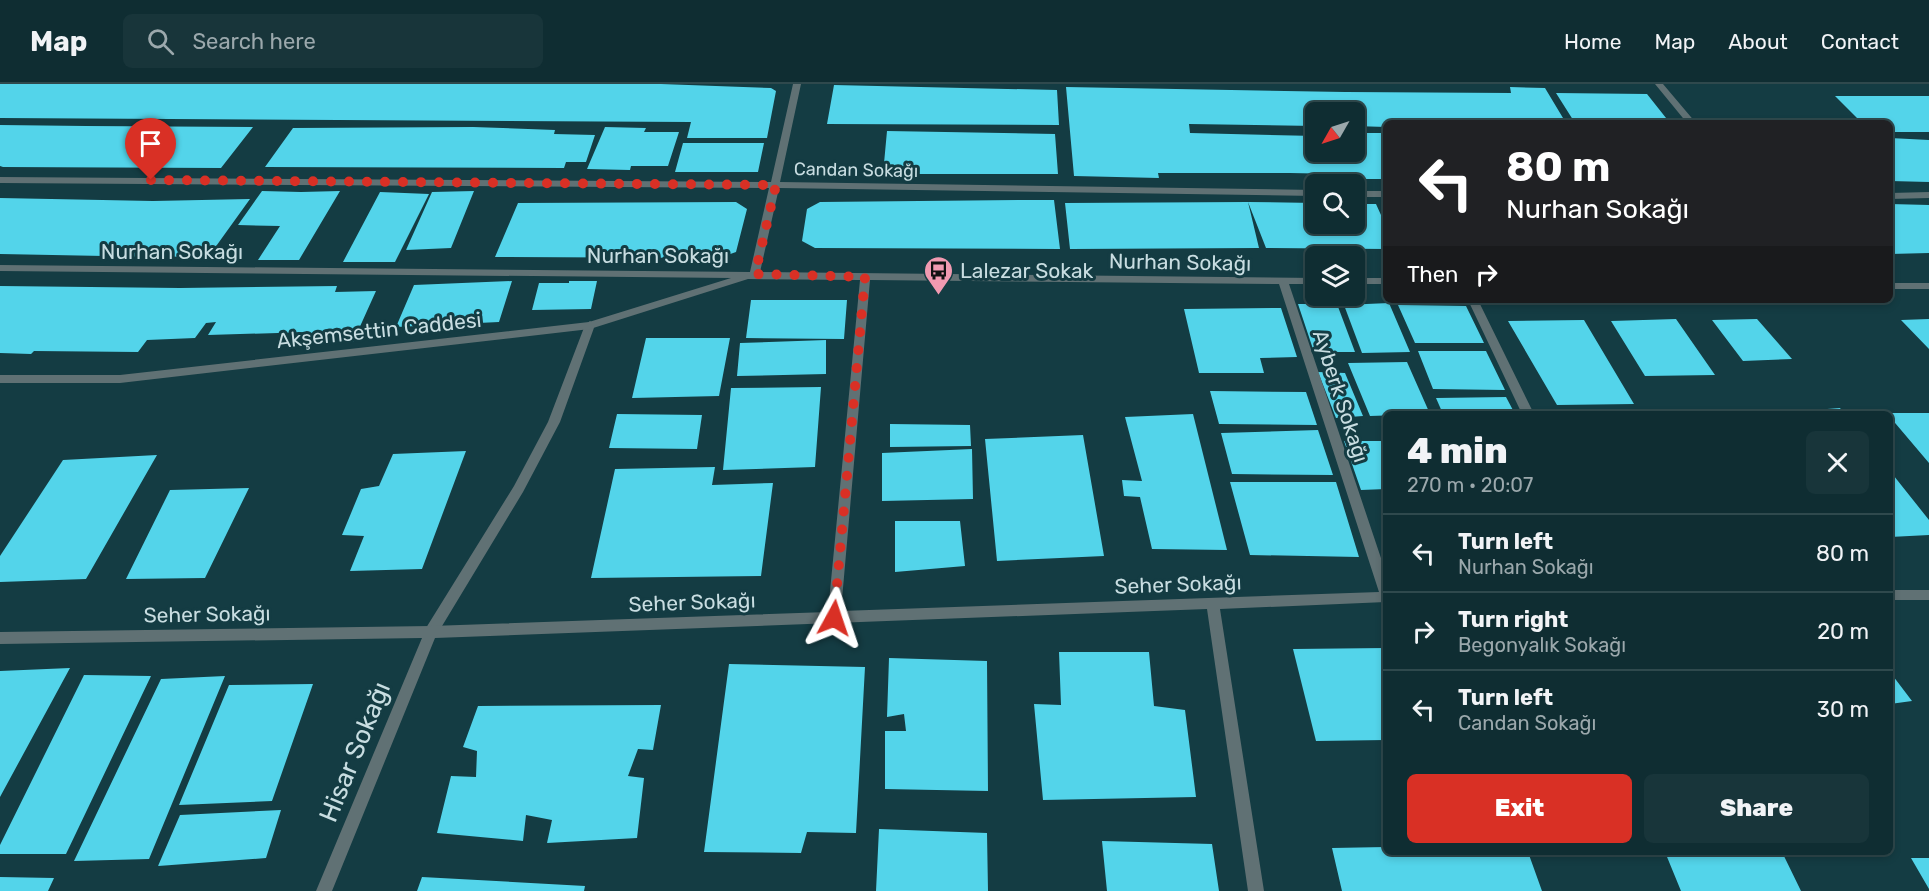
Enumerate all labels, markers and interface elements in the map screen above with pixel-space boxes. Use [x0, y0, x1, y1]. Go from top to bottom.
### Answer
search box [123, 14, 543, 68]
text: Map [30, 25, 87, 58]
icon: search [144, 25, 177, 58]
text: Search here [192, 28, 316, 55]
text: Home [1564, 29, 1621, 54]
text: Map [1654, 29, 1695, 54]
text: About [1728, 29, 1788, 54]
text: Contact [1821, 29, 1899, 54]
north arrow [1305, 102, 1365, 162]
map controls [1305, 102, 1365, 306]
pin [125, 118, 176, 180]
icon: arrive [134, 127, 167, 160]
text: 80 m [1506, 142, 1610, 192]
icon: left [1407, 144, 1485, 222]
street label: Candan Sokağı [794, 158, 918, 182]
button: search [1305, 174, 1365, 234]
text: Nurhan Sokağı [1506, 193, 1689, 225]
street label: Nurhan Sokağı [101, 239, 243, 264]
street label: Nurhan Sokağı [587, 243, 729, 268]
button: layers [1305, 246, 1365, 306]
street label: Nurhan Sokağı [1109, 248, 1251, 276]
bus stop icon: Lalezar Sokak [923, 254, 955, 296]
place label: Lalezar Sokak [960, 258, 1094, 283]
icon: right [1470, 258, 1503, 291]
text: Then [1407, 261, 1458, 288]
street label: Akşemsettin Caddesi [275, 307, 483, 353]
street label: Ayberk Sokağı [1308, 327, 1374, 465]
text: 4 min [1407, 429, 1508, 472]
button: close [1806, 431, 1869, 494]
text: 270 m · 20:07 [1407, 473, 1533, 497]
text: Turn left [1458, 528, 1553, 555]
icon: left [1407, 537, 1440, 570]
text: 80 m [1816, 540, 1869, 567]
text: Nurhan Sokağı [1458, 555, 1594, 579]
street label: Seher Sokağı [1114, 569, 1242, 599]
position arrow [802, 586, 866, 650]
street label: Seher Sokağı [628, 587, 756, 617]
street label: Seher Sokağı [143, 600, 271, 628]
text: Turn right [1458, 606, 1568, 633]
icon: right [1407, 615, 1440, 648]
text: 20 m [1817, 618, 1869, 645]
text: Begonyalık Sokağı [1458, 633, 1626, 657]
street label: Hisar Sokağı [313, 677, 397, 827]
text: Turn left [1458, 684, 1553, 711]
icon: left [1407, 693, 1440, 726]
text: 30 m [1817, 696, 1869, 723]
text: Candan Sokağı [1458, 711, 1596, 735]
button: Exit [1407, 774, 1632, 843]
button: Share [1644, 774, 1869, 843]

